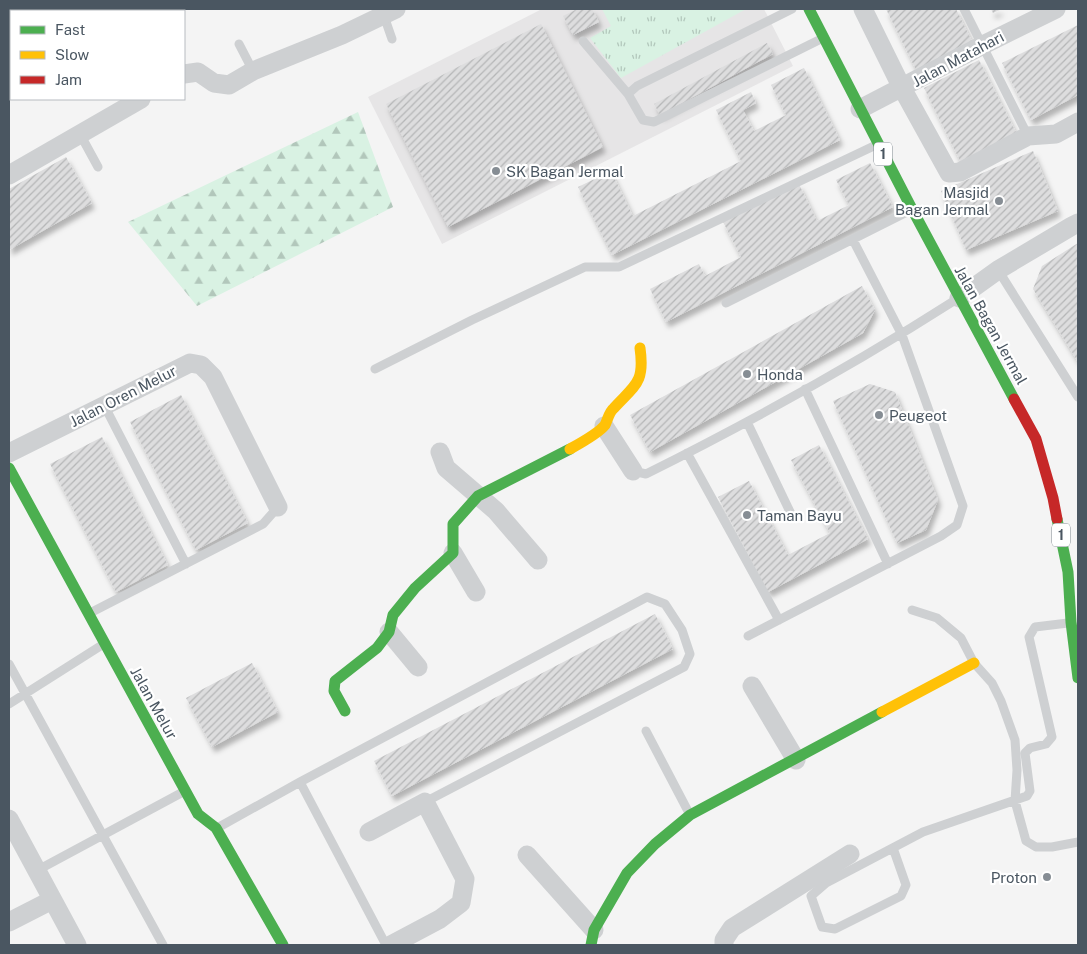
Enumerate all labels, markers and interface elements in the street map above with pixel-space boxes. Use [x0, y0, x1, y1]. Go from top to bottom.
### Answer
legend [10, 10, 185, 100]
text: Fast [55, 21, 85, 38]
street label: Jalan Matahari [909, 28, 1007, 90]
text: Slow [55, 46, 90, 63]
text: Jam [55, 71, 82, 88]
road number: 1 [874, 142, 892, 166]
place label: SK Bagan Jermal [506, 163, 624, 180]
marker: SK Bagan Jermal [490, 165, 502, 177]
place label: Masjid Bagan Jermal [895, 184, 989, 218]
marker: Masjid Bagan Jermal [993, 195, 1005, 207]
street label: Jalan Bagan Jermal [951, 263, 1031, 387]
street label: Jalan Oren Melur [67, 362, 179, 430]
place label: Honda [757, 366, 803, 383]
marker: Honda [741, 368, 753, 380]
place label: Peugeot [889, 407, 947, 424]
marker: Peugeot [873, 409, 885, 421]
place label: Taman Bayu [757, 507, 842, 524]
marker: Taman Bayu [741, 509, 753, 521]
road number: 1 [1052, 524, 1070, 546]
street label: Jalan Melur [127, 664, 181, 742]
place label: Proton [991, 869, 1037, 886]
marker: Proton [1041, 871, 1053, 883]

